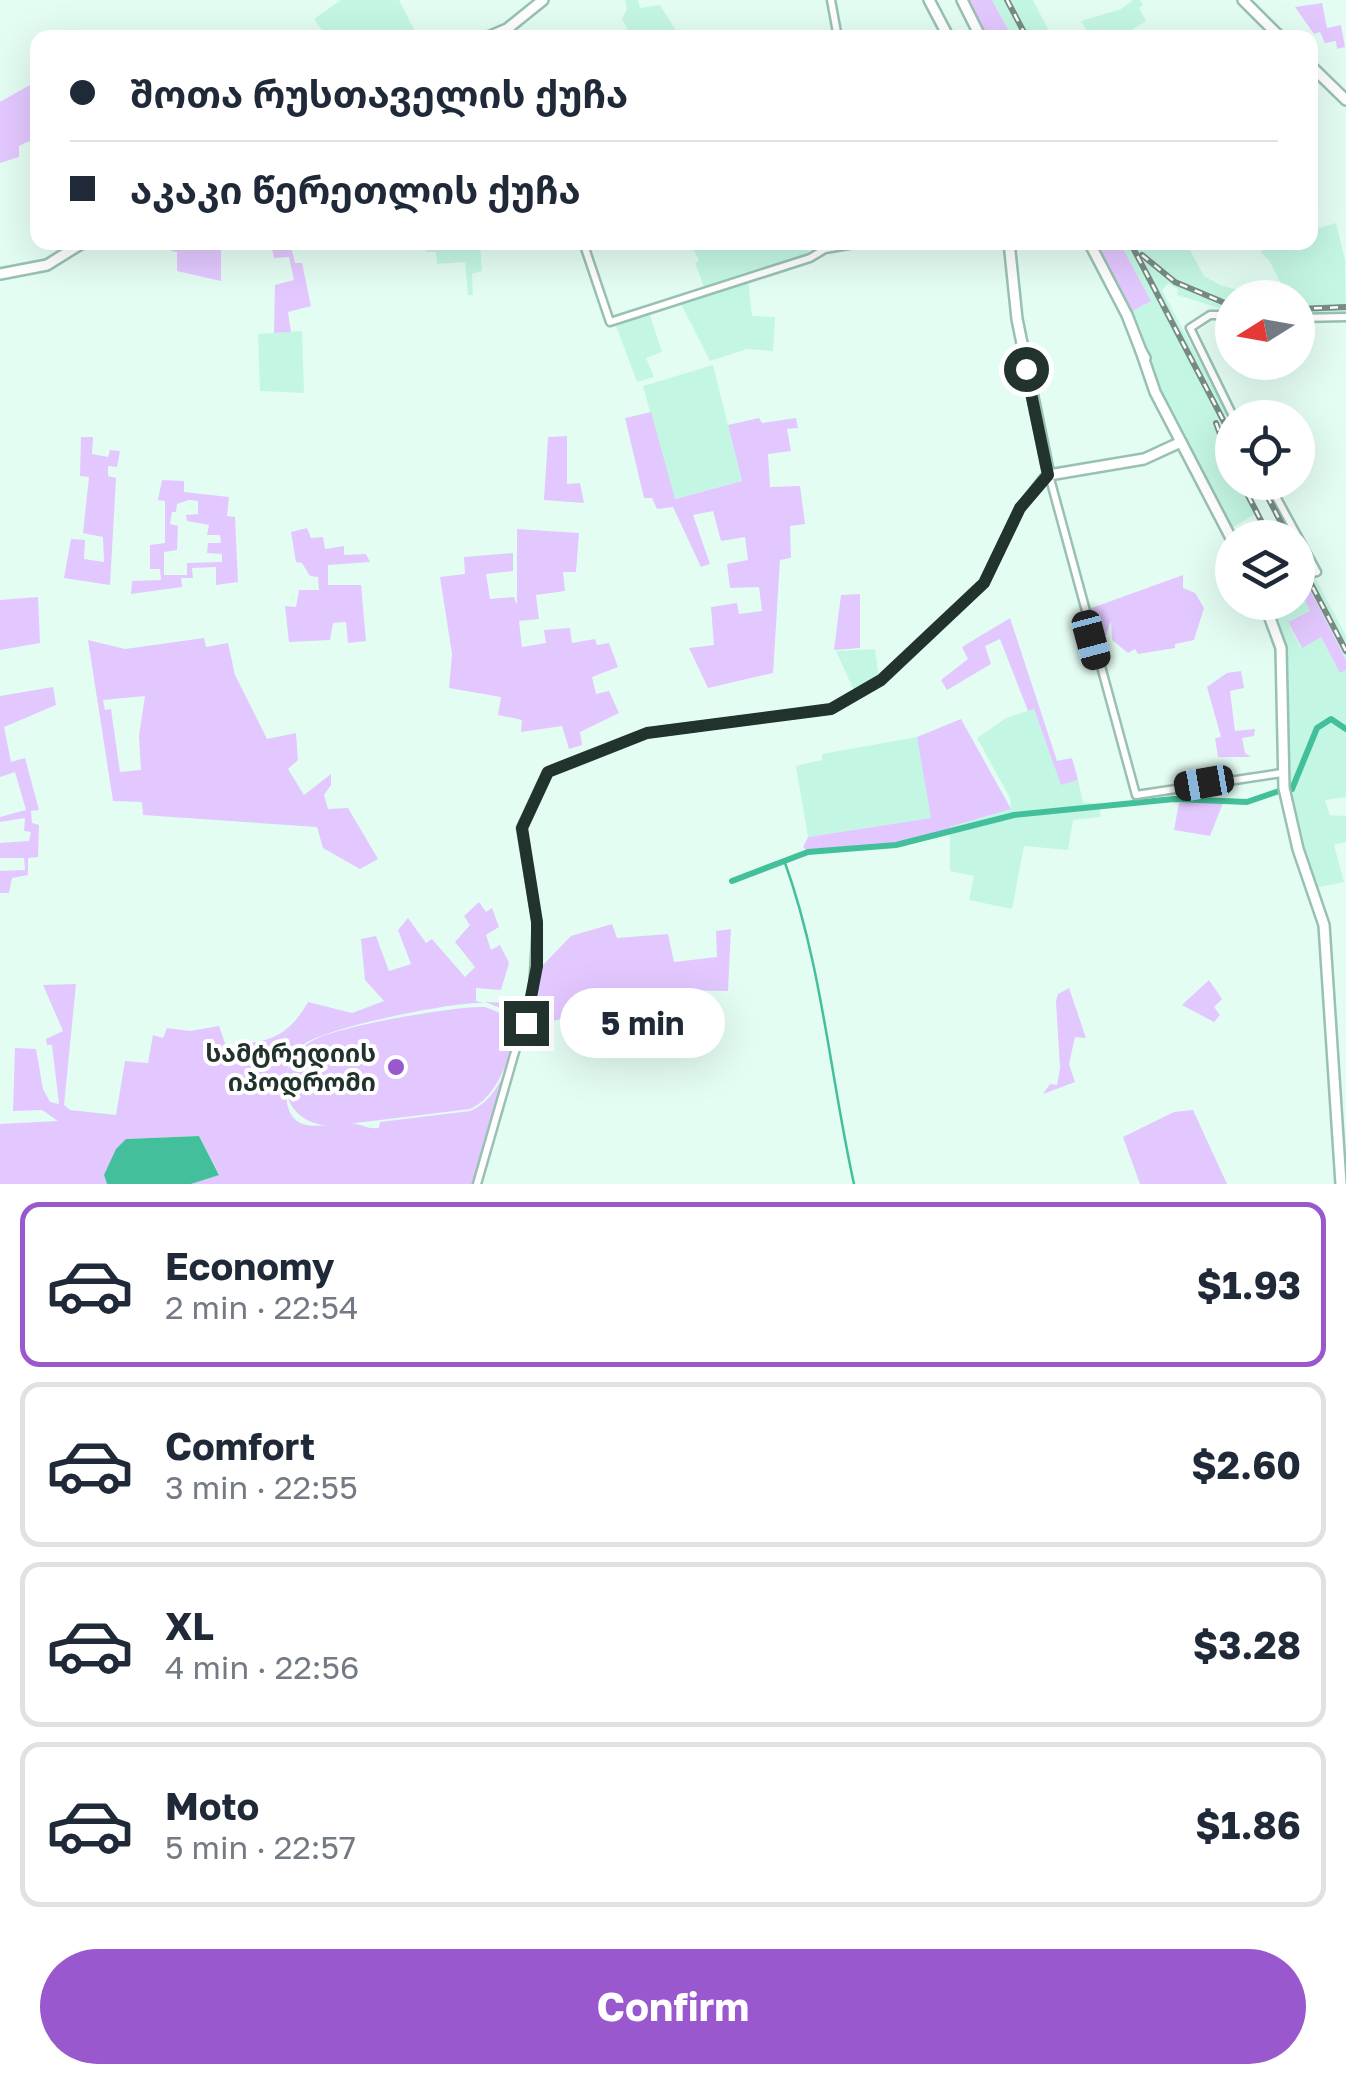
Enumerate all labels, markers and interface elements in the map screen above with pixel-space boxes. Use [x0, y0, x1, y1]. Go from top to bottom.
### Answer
text: შოთა რუსთაველის ქუჩა [130, 71, 628, 116]
text: აკაკი წერეთლის ქუჩა [130, 167, 581, 212]
north arrow [1215, 280, 1315, 380]
map controls [1215, 280, 1315, 620]
route start [1004, 347, 1049, 392]
button: locate [1215, 400, 1315, 500]
button: layers [1215, 520, 1315, 620]
car [1069, 607, 1113, 673]
car [1172, 763, 1236, 803]
callout: 5 min [561, 988, 726, 1058]
route end [504, 1001, 549, 1046]
text: 5 min [601, 1004, 684, 1042]
place label: სამტრედიის იპოდრომი [206, 1037, 376, 1098]
marker: სამტრედიის იპოდრომი [385, 1056, 407, 1078]
icon: car [45, 1240, 135, 1330]
text: Economy [165, 1243, 334, 1288]
text: $1.93 [1196, 1262, 1301, 1307]
text: 2 min · 22:54 [165, 1288, 359, 1326]
icon: car [45, 1420, 135, 1510]
text: Comfort [165, 1423, 315, 1468]
text: $2.60 [1191, 1442, 1301, 1487]
text: 3 min · 22:55 [165, 1468, 358, 1506]
icon: car [45, 1600, 135, 1690]
text: XL [165, 1603, 214, 1648]
text: $3.28 [1193, 1622, 1301, 1667]
text: 4 min · 22:56 [165, 1648, 359, 1686]
icon: car [45, 1780, 135, 1870]
text: Moto [165, 1783, 259, 1828]
text: $1.86 [1195, 1802, 1301, 1847]
text: 5 min · 22:57 [165, 1828, 356, 1866]
button: Confirm [40, 1949, 1306, 2064]

